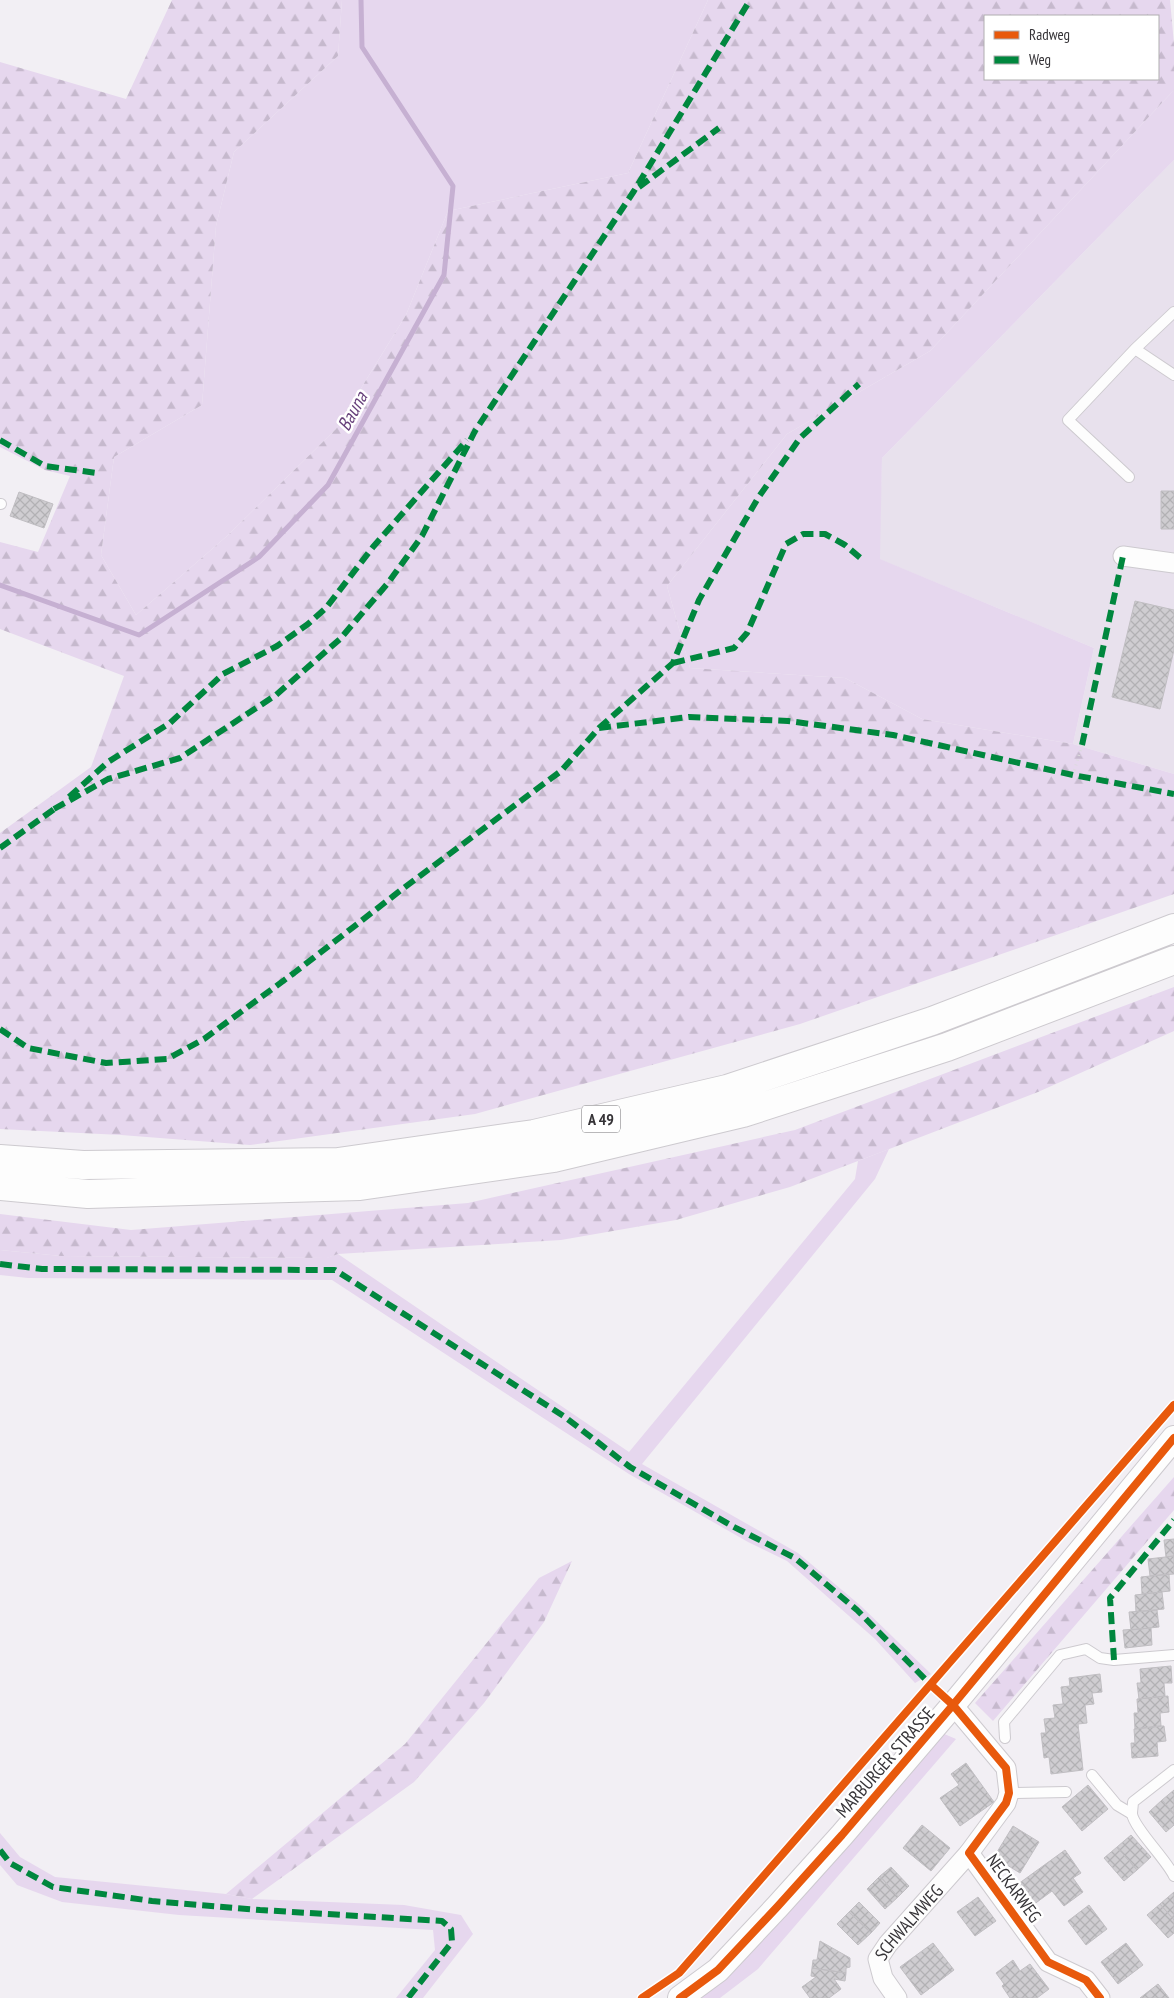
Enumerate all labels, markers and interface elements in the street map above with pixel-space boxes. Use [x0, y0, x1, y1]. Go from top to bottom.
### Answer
legend [984, 15, 1159, 80]
text: Radweg [1029, 25, 1070, 44]
text: Weg [1029, 50, 1051, 69]
water label: Bauna [332, 386, 373, 435]
road number: A 49 [582, 1106, 620, 1132]
street label: MARBURGER STRASSE [831, 1702, 939, 1822]
street label: NECKARWEG [981, 1849, 1047, 1927]
street label: SCHWALMWEG [869, 1879, 948, 1964]

